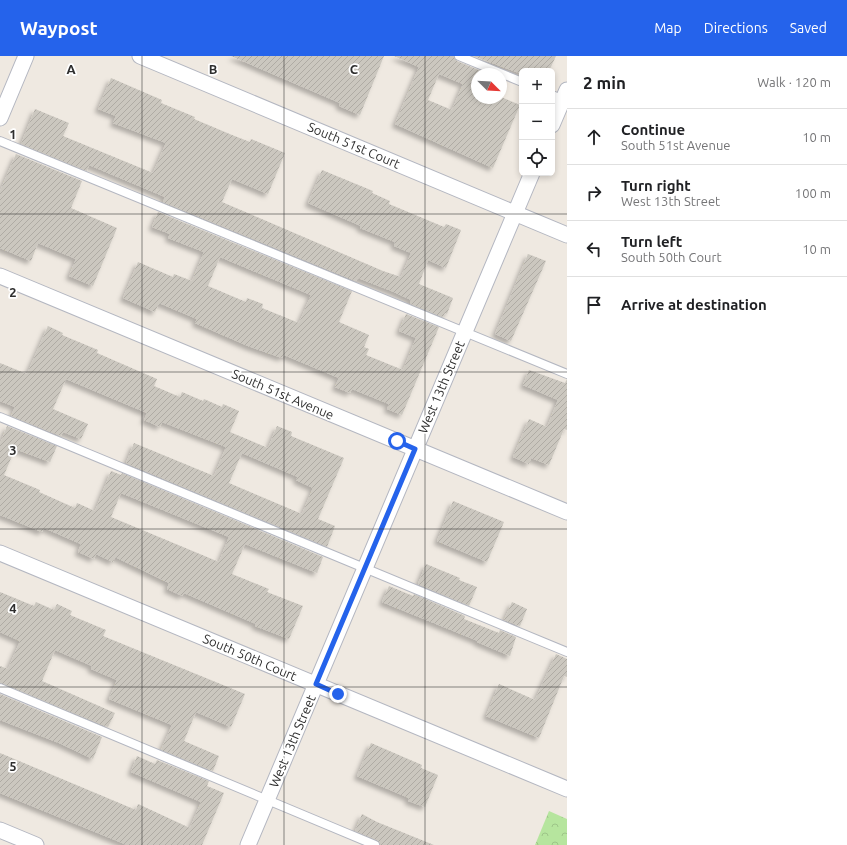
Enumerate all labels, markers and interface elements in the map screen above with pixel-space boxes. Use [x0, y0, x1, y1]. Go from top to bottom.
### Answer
text: Waypost [20, 17, 98, 39]
text: Map [654, 20, 682, 36]
text: Directions [704, 20, 768, 36]
text: Saved [790, 20, 827, 36]
text: A [66, 62, 76, 76]
text: B [209, 62, 218, 76]
text: C [350, 62, 359, 76]
north arrow [471, 68, 507, 104]
map controls [519, 68, 555, 176]
button: + [519, 68, 555, 104]
text: 2 min [583, 73, 626, 92]
text: Walk · 120 m [757, 75, 831, 89]
button: − [519, 104, 555, 140]
street label: South 51st Court [306, 119, 402, 171]
text: Continue [621, 121, 685, 138]
icon: ahead [583, 126, 605, 148]
text: 1 [9, 127, 17, 141]
text: 10 m [802, 130, 831, 144]
text: South 51st Avenue [621, 138, 731, 152]
button: locate [519, 140, 555, 176]
text: Turn right [621, 177, 691, 194]
icon: right [583, 182, 605, 204]
text: 100 m [795, 186, 831, 200]
text: West 13th Street [621, 194, 720, 208]
text: Turn left [621, 233, 682, 250]
icon: left [583, 238, 605, 260]
text: 10 m [802, 242, 831, 256]
text: South 50th Court [621, 250, 722, 264]
text: 2 [9, 285, 17, 299]
icon: arrive [583, 294, 605, 316]
text: Arrive at destination [621, 296, 767, 313]
street label: West 13th Street [415, 339, 467, 435]
street label: South 51st Avenue [230, 366, 336, 422]
route start [388, 432, 406, 450]
text: 3 [9, 443, 17, 457]
text: 4 [9, 601, 17, 615]
street label: South 50th Court [201, 631, 299, 683]
route end [329, 685, 347, 703]
street label: West 13th Street [266, 693, 318, 789]
text: 5 [9, 759, 17, 773]

